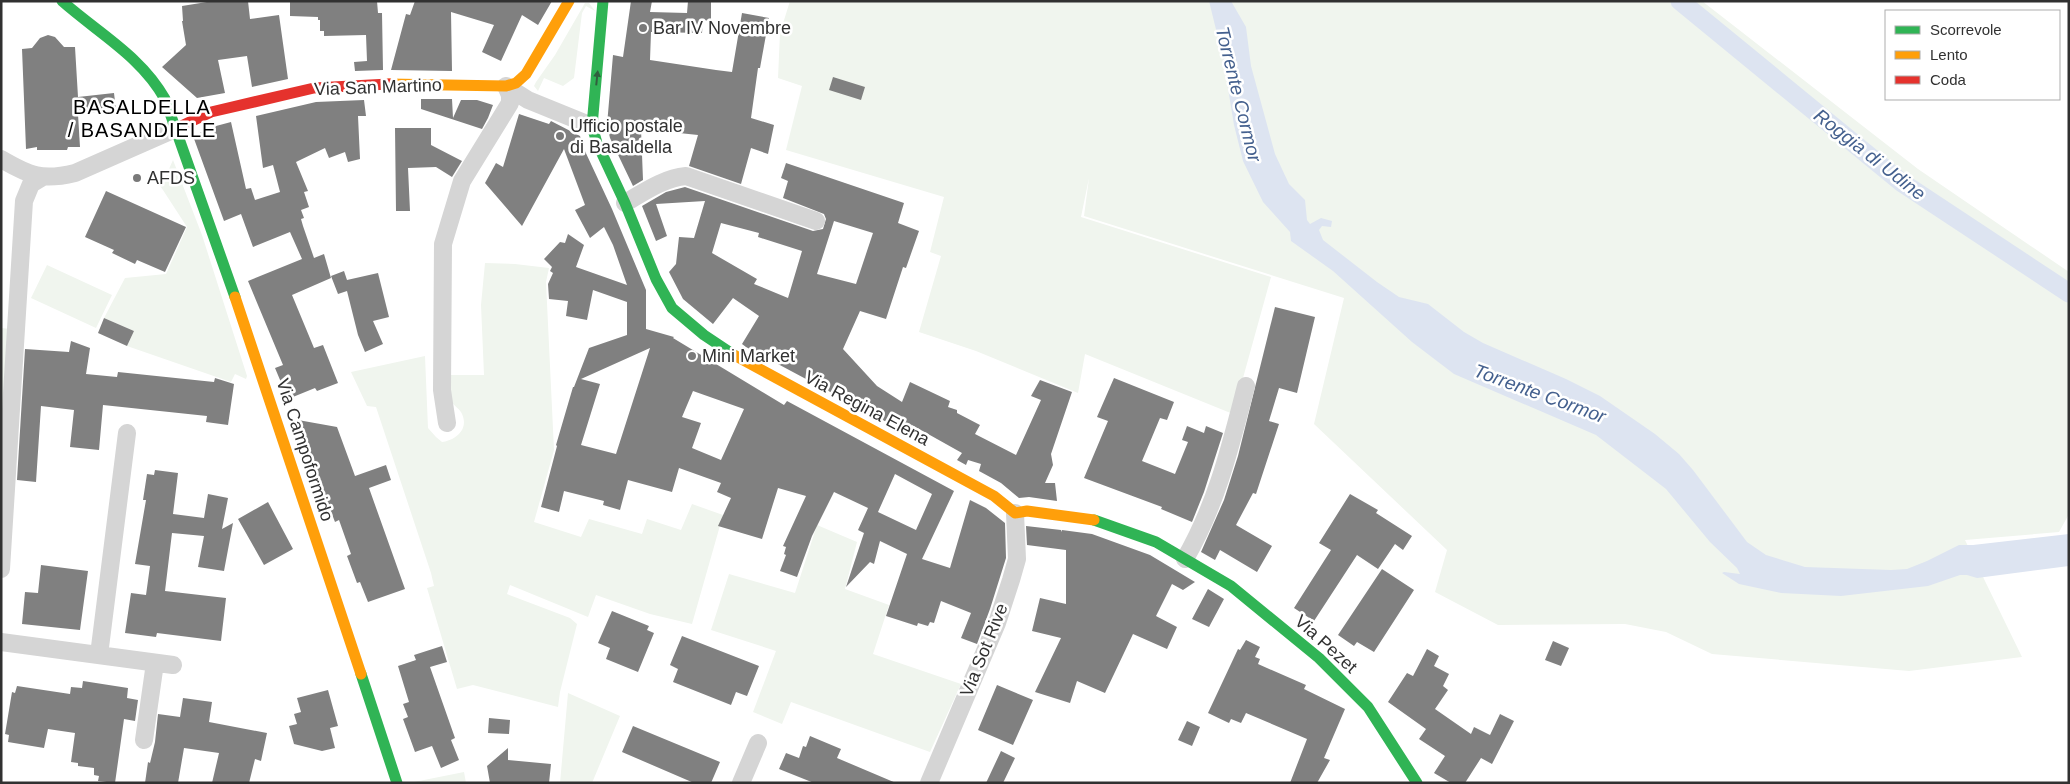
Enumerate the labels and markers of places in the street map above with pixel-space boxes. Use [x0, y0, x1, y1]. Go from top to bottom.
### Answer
place label: Bar IV Novembre [653, 18, 791, 38]
marker: Bar IV Novembre [637, 22, 649, 34]
place label: Ufficio postale di Basaldella [570, 116, 683, 157]
marker: Ufficio postale di Basaldella [554, 130, 566, 142]
place label: AFDS [147, 168, 195, 188]
marker: AFDS [131, 172, 143, 184]
place label: Mini Market [702, 346, 795, 366]
marker: Mini Market [686, 350, 698, 362]

